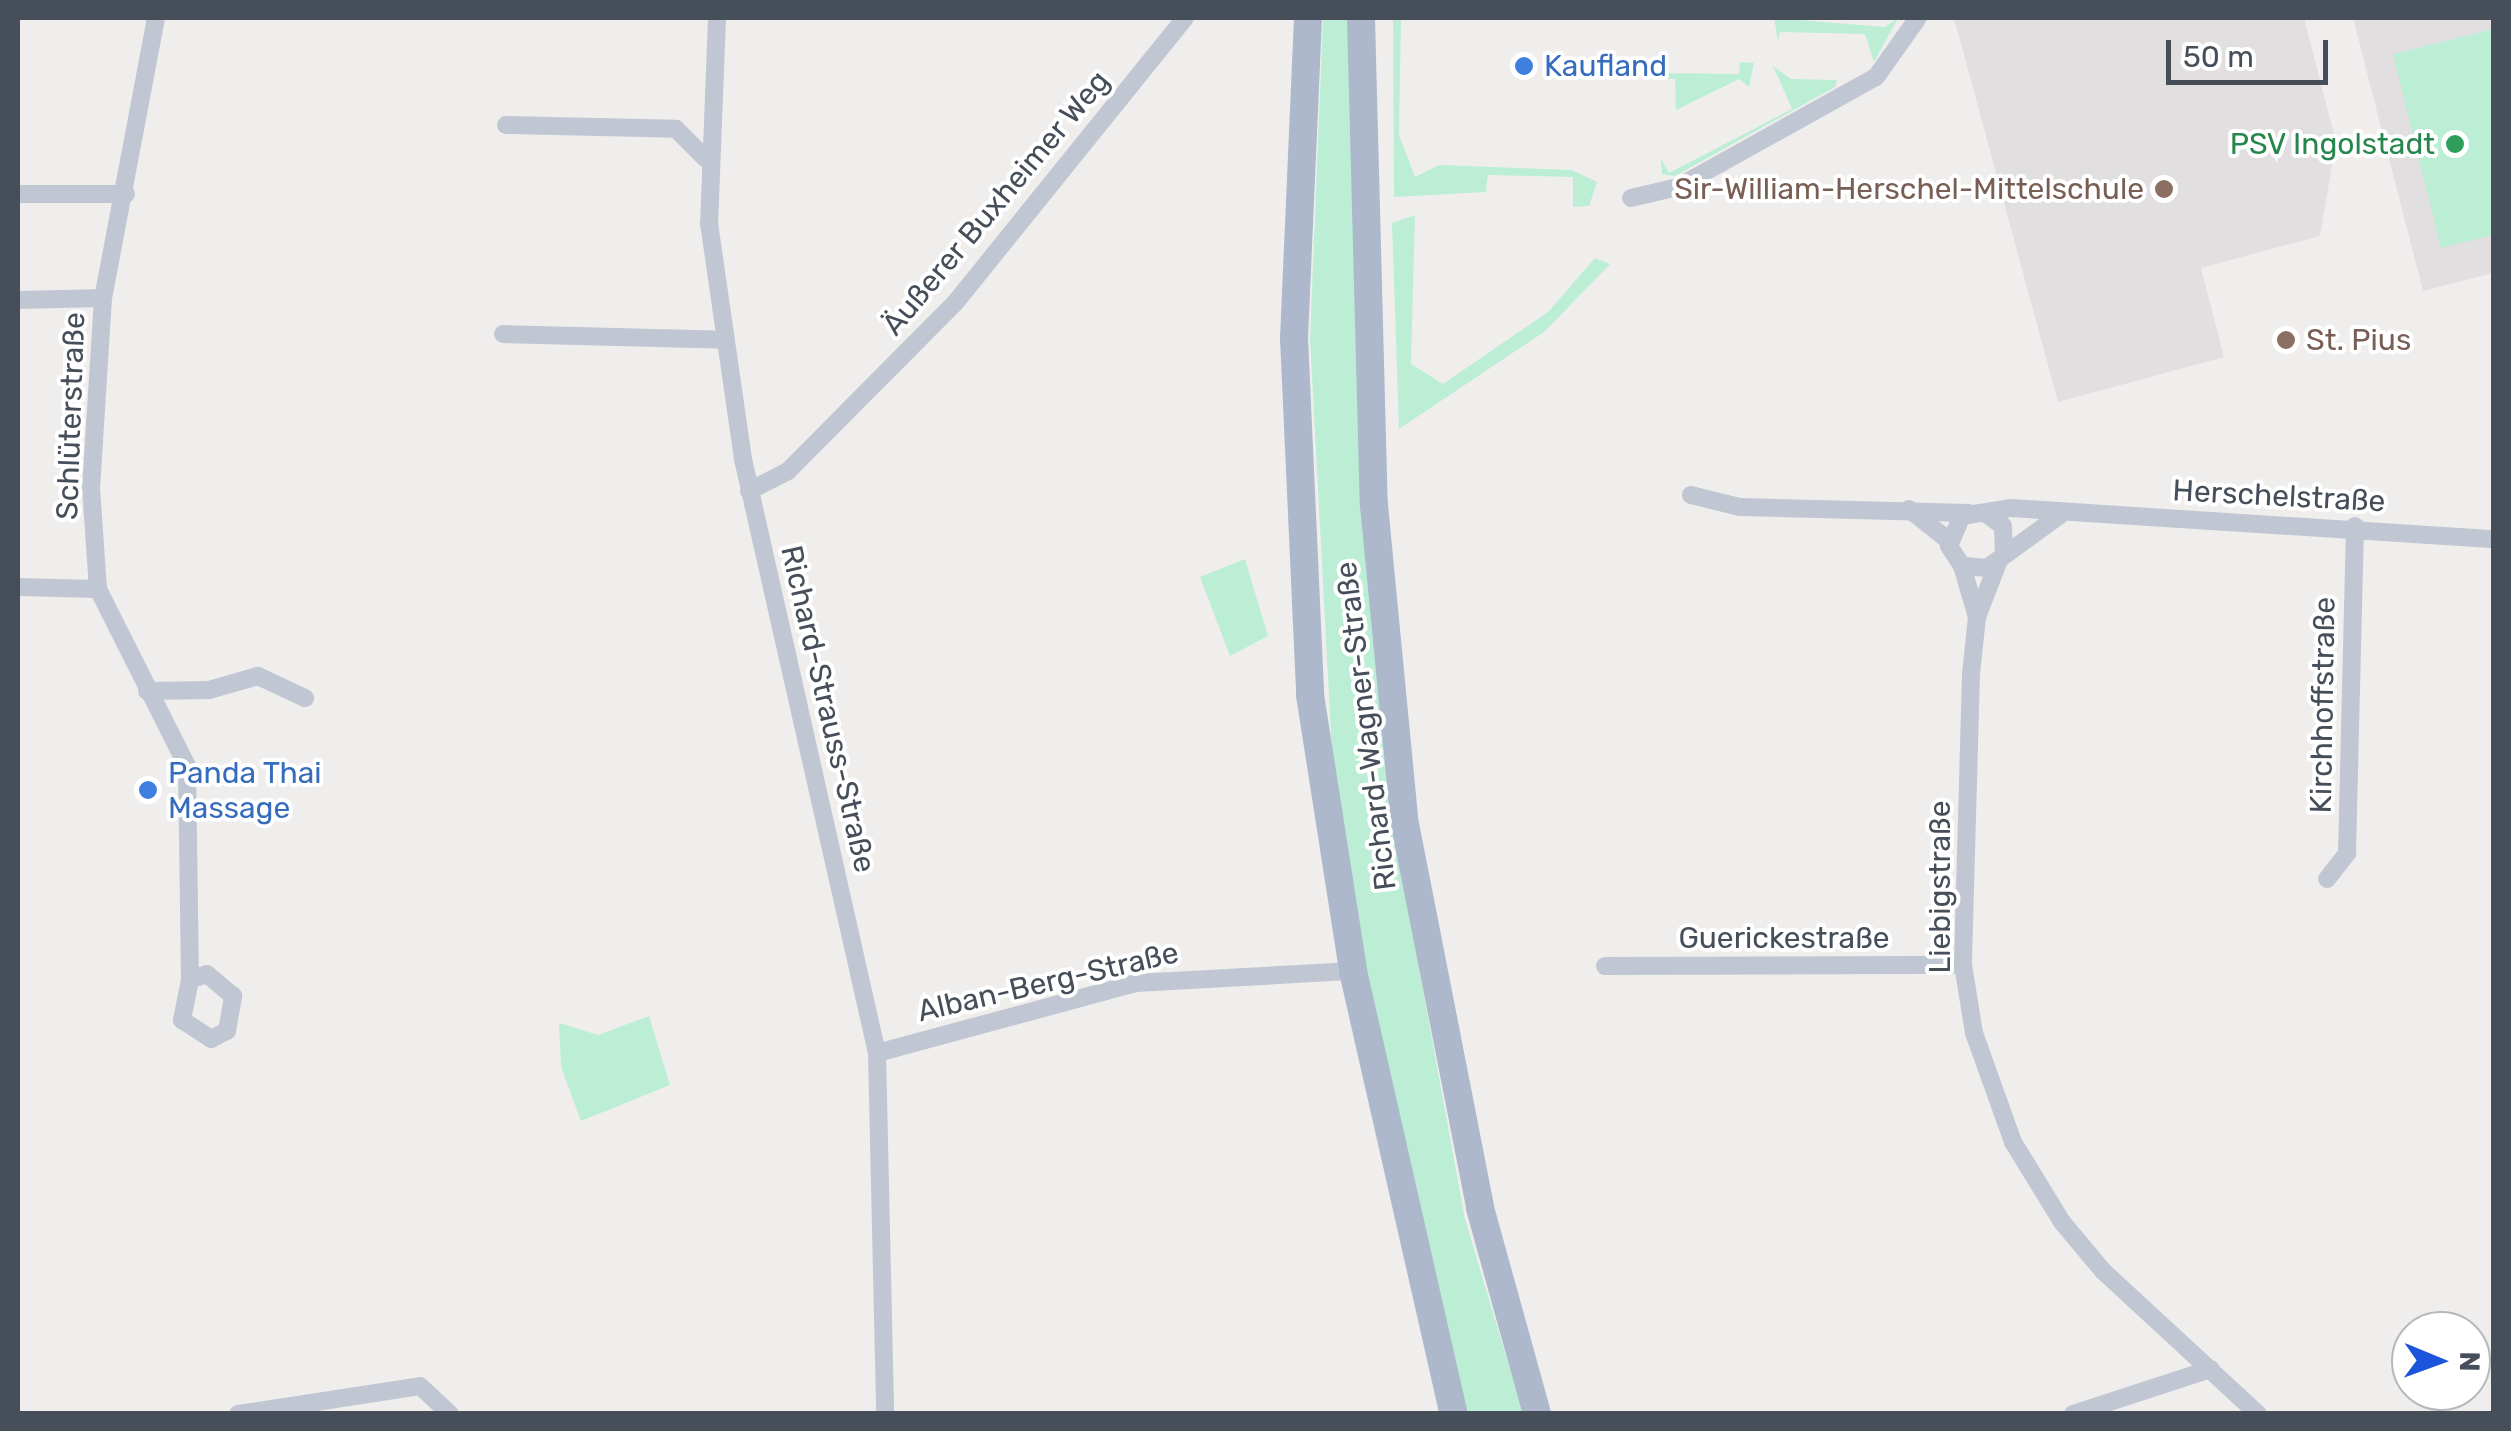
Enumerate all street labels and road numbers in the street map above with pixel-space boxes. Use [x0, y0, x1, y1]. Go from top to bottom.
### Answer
street label: Äußerer Buxheimer Weg [874, 63, 1118, 343]
street label: Schlüterstraße [49, 311, 93, 521]
street label: Herschelstraße [2172, 472, 2386, 520]
street label: Richard-Strauss-Straße [773, 542, 883, 876]
street label: Richard-Wagner-Straße [1328, 560, 1404, 892]
street label: Kirchhoffstraße [2303, 596, 2343, 814]
street label: Liebigstraße [1922, 800, 1958, 974]
street label: Guerickestraße [1678, 920, 1890, 956]
street label: Alban-Berg-Straße [914, 934, 1182, 1030]

